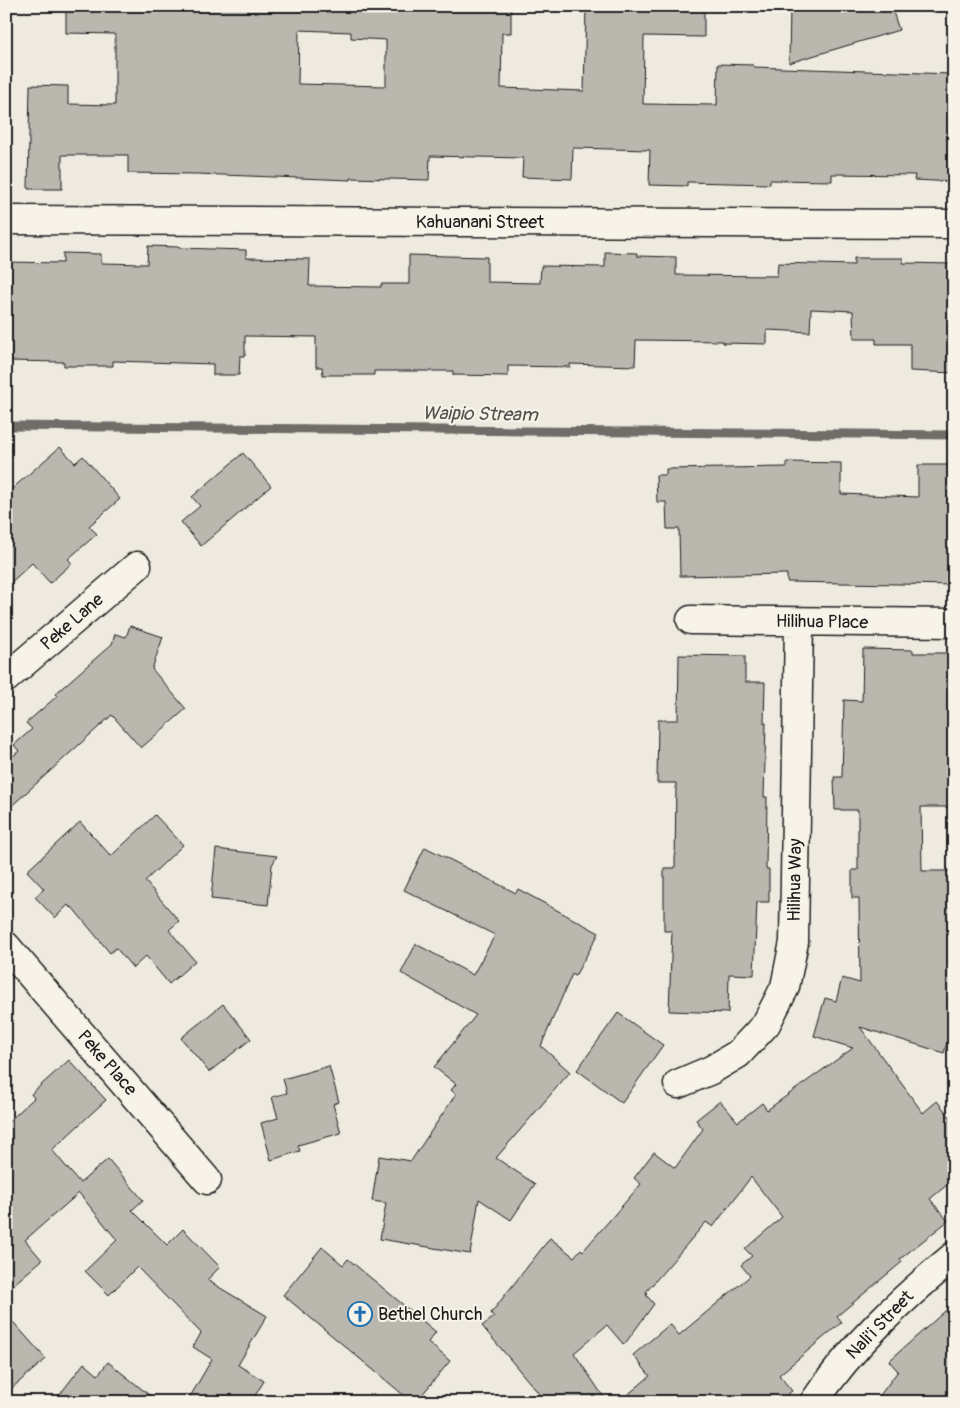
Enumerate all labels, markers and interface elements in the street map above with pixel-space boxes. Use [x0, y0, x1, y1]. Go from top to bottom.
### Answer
street label: Kahuanani Street [416, 211, 545, 234]
water label: Waipio Stream [422, 401, 539, 427]
street label: Peke Lane [36, 588, 108, 656]
street label: Hilihua Place [776, 610, 869, 634]
street label: Hilihua Way [783, 838, 807, 922]
street label: Peke Place [72, 1025, 142, 1101]
street label: Nali'i Street [841, 1285, 919, 1364]
church icon: Bethel Church [347, 1301, 373, 1327]
place label: Bethel Church [378, 1303, 482, 1326]

